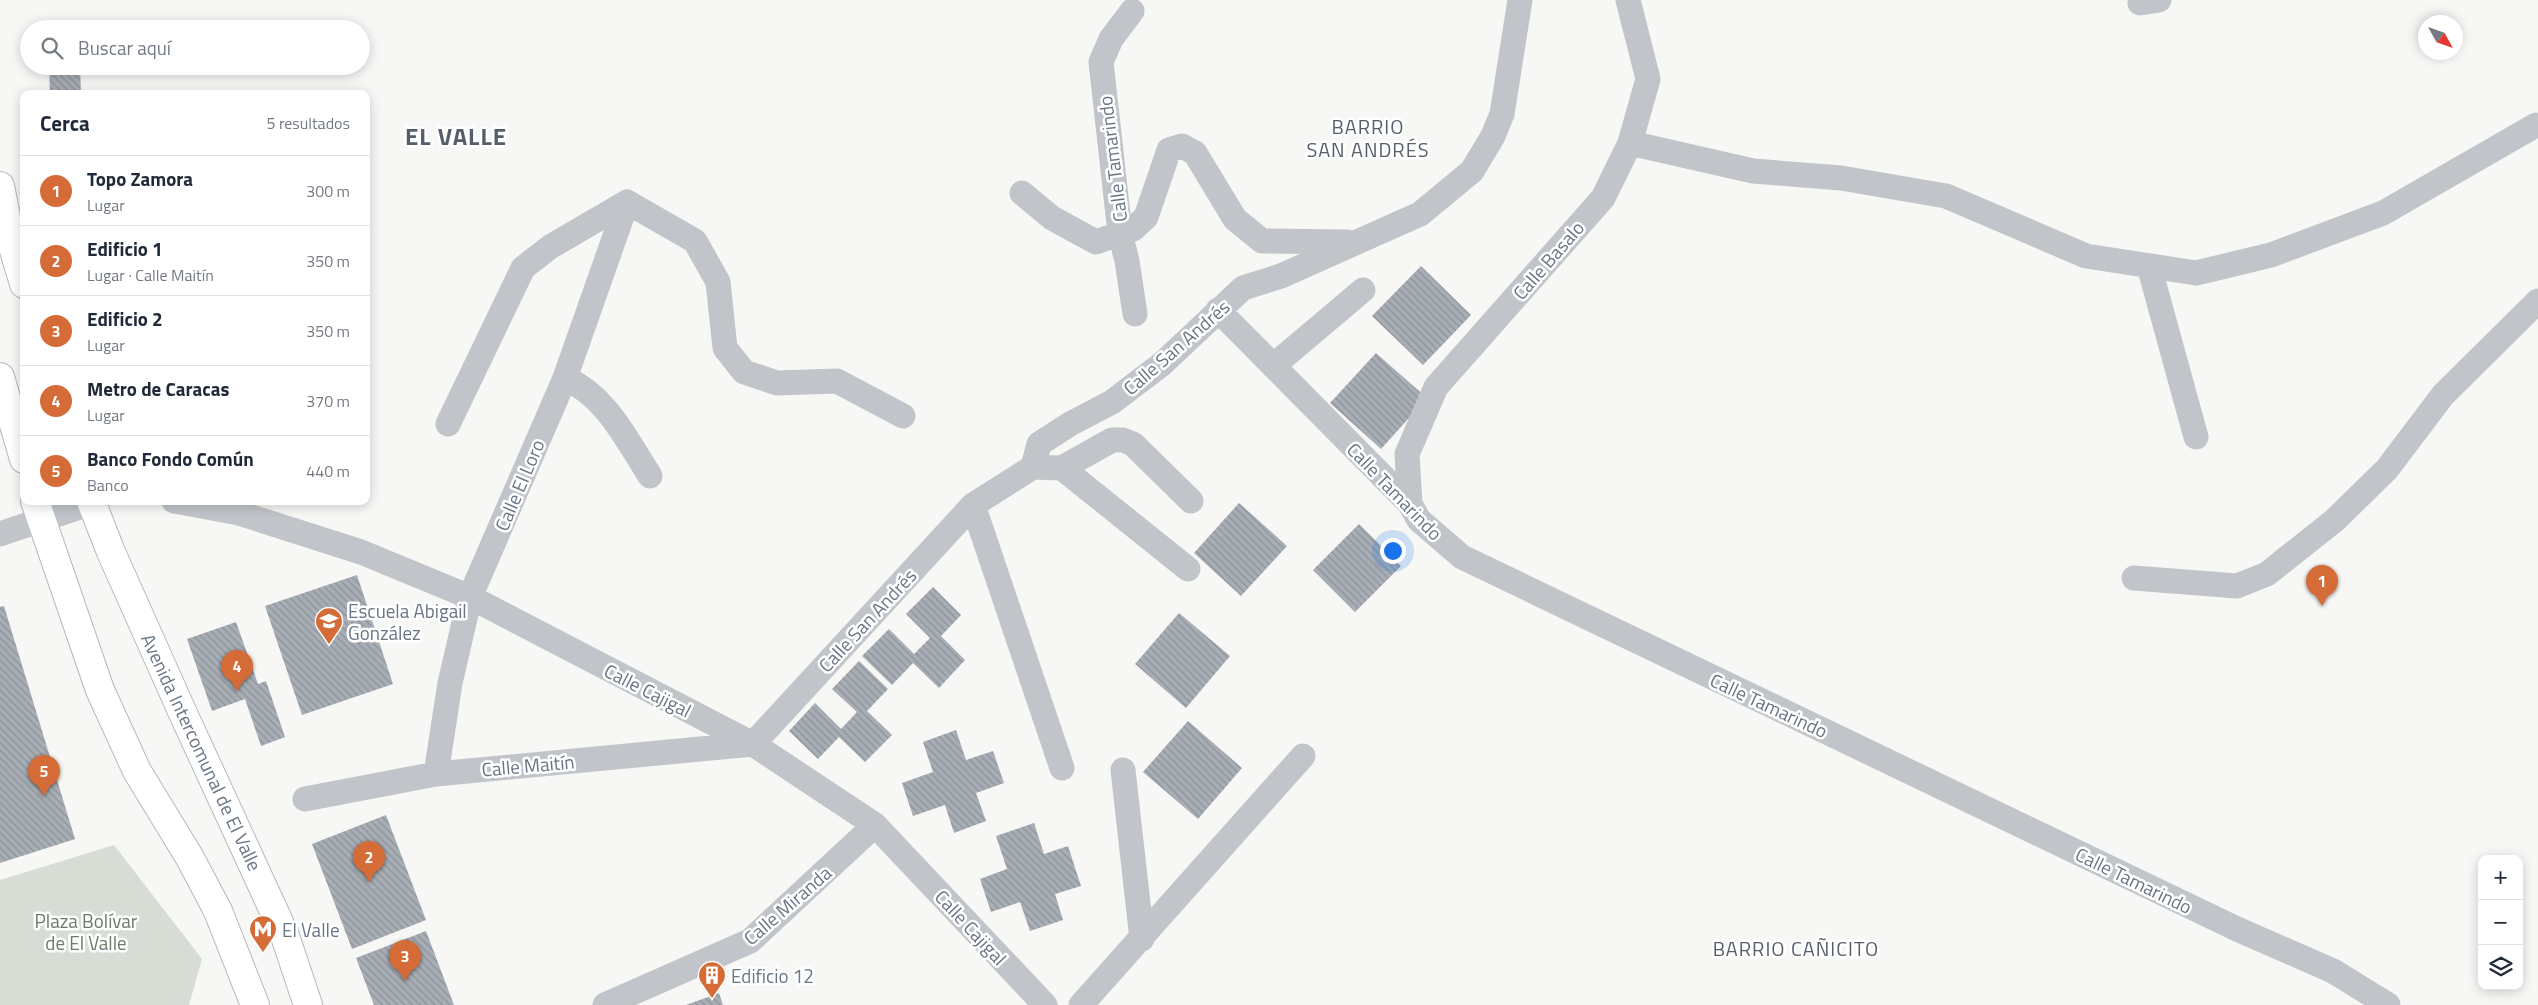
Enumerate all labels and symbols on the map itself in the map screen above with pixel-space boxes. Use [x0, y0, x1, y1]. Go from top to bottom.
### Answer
north arrow [2418, 15, 2463, 60]
street label: Calle Tamarindo [1090, 94, 1134, 224]
district label: BARRIO SAN ANDRÉS [1307, 111, 1429, 165]
district label: EL VALLE [405, 118, 507, 154]
street label: Calle Basalo [1505, 214, 1591, 306]
street label: Calle San Andrés [1116, 292, 1236, 402]
street label: Calle El Loro [487, 435, 551, 535]
street label: Calle Tamarindo [1341, 435, 1449, 547]
your location [1380, 538, 1406, 564]
street label: Calle San Andrés [811, 561, 923, 679]
pin: 1 [2306, 565, 2338, 606]
place label: Escuela Abigail González [348, 596, 467, 647]
school or university icon: Escuela Abigail González [314, 606, 344, 645]
street label: Avenida Intercomunal de El Valle [134, 629, 270, 875]
pin: 4 [221, 650, 253, 691]
street label: Calle Cajigal [599, 656, 697, 724]
street label: Calle Tamarindo [1705, 665, 1833, 745]
street label: Calle Maitín [480, 746, 576, 784]
pin: 5 [28, 755, 60, 796]
street label: Calle Tamarindo [2071, 839, 2197, 921]
pin: 2 [353, 841, 385, 882]
street label: Calle Miranda [737, 858, 838, 952]
street label: Calle Cajigal [928, 883, 1014, 971]
park label: Plaza Bolívar de El Valle [35, 906, 138, 957]
metro station icon: El Valle [248, 914, 278, 953]
place label: El Valle [282, 915, 340, 944]
district label: BARRIO CAÑICITO [1713, 933, 1879, 964]
pin: 3 [389, 940, 421, 981]
building icon: Edificio 12 [697, 960, 727, 999]
place label: Edificio 12 [731, 961, 814, 990]

